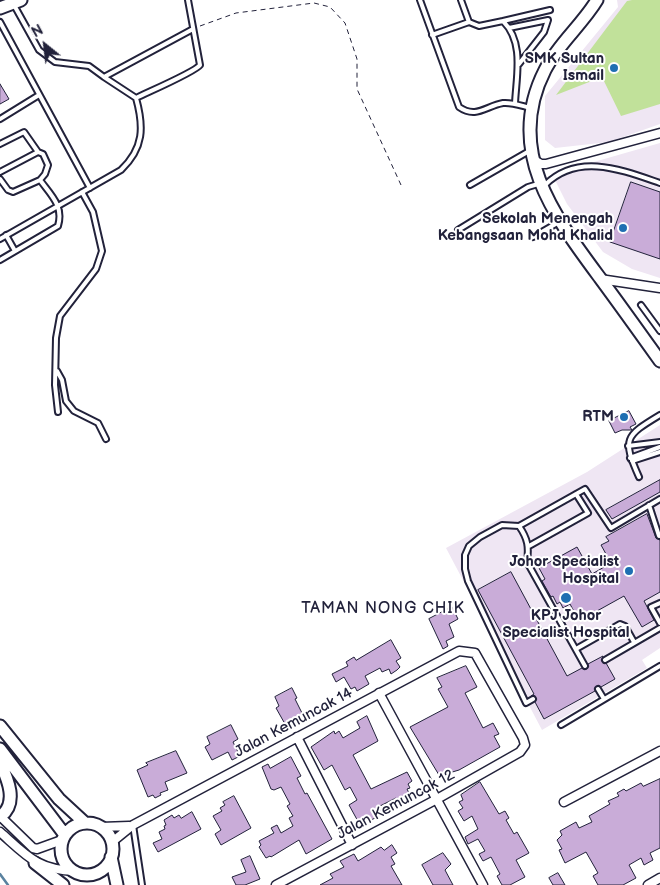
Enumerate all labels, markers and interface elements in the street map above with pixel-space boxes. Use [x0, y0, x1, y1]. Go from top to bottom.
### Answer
north arrow [20, 20, 70, 70]
text: N [29, 21, 46, 41]
place label: SMK Sultan Ismail [525, 50, 604, 85]
marker: SMK Sultan Ismail [608, 62, 620, 74]
place label: Sekolah Menengah Kebangsaan Mohd Khalid [438, 210, 613, 245]
marker: Sekolah Menengah Kebangsaan Mohd Khalid [617, 222, 629, 234]
place label: RTM [582, 408, 614, 426]
marker: RTM [618, 411, 630, 423]
place label: Johor Specialist Hospital [510, 553, 619, 588]
marker: Johor Specialist Hospital [623, 565, 635, 577]
marker: KPJ Johor Specialist Hospital [559, 591, 573, 605]
district label: TAMAN NONG CHIK [299, 599, 467, 619]
place label: KPJ Johor Specialist Hospital [502, 607, 630, 642]
street label: Jalan Kemuncak 14 [232, 684, 356, 762]
street label: Jalan Kemuncak 12 [334, 766, 458, 844]

